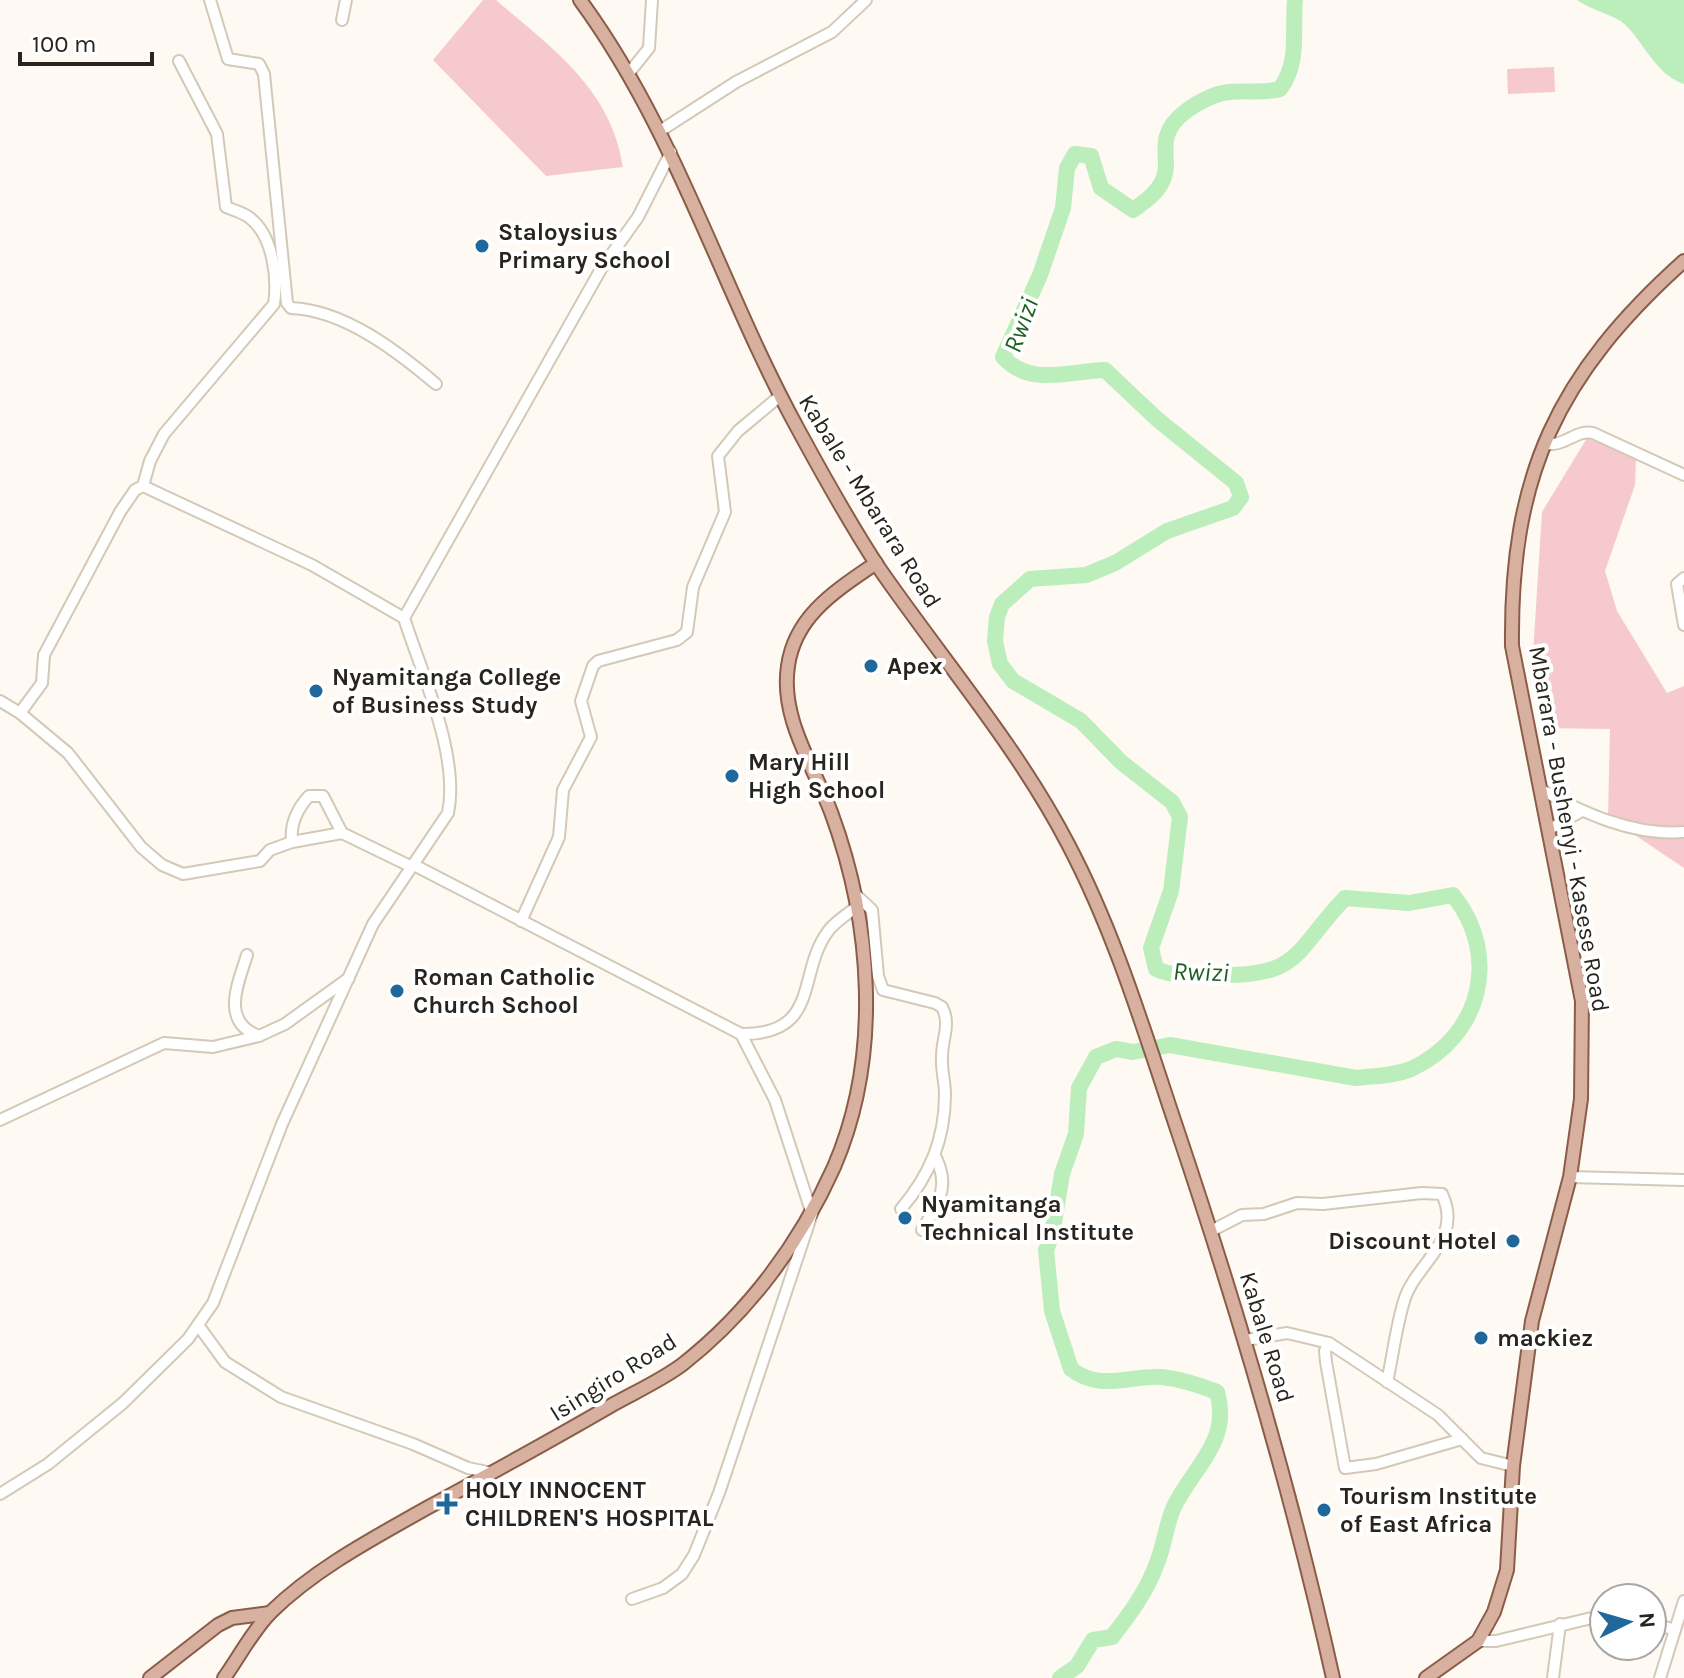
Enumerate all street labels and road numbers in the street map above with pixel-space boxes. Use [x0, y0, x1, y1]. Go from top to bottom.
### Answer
street label: Kabale - Mbarara Road [793, 389, 947, 613]
street label: Mbarara - Bushenyi - Kasese Road [1523, 644, 1615, 1014]
street label: Kabale Road [1234, 1268, 1300, 1406]
street label: Isingiro Road [544, 1327, 682, 1427]

